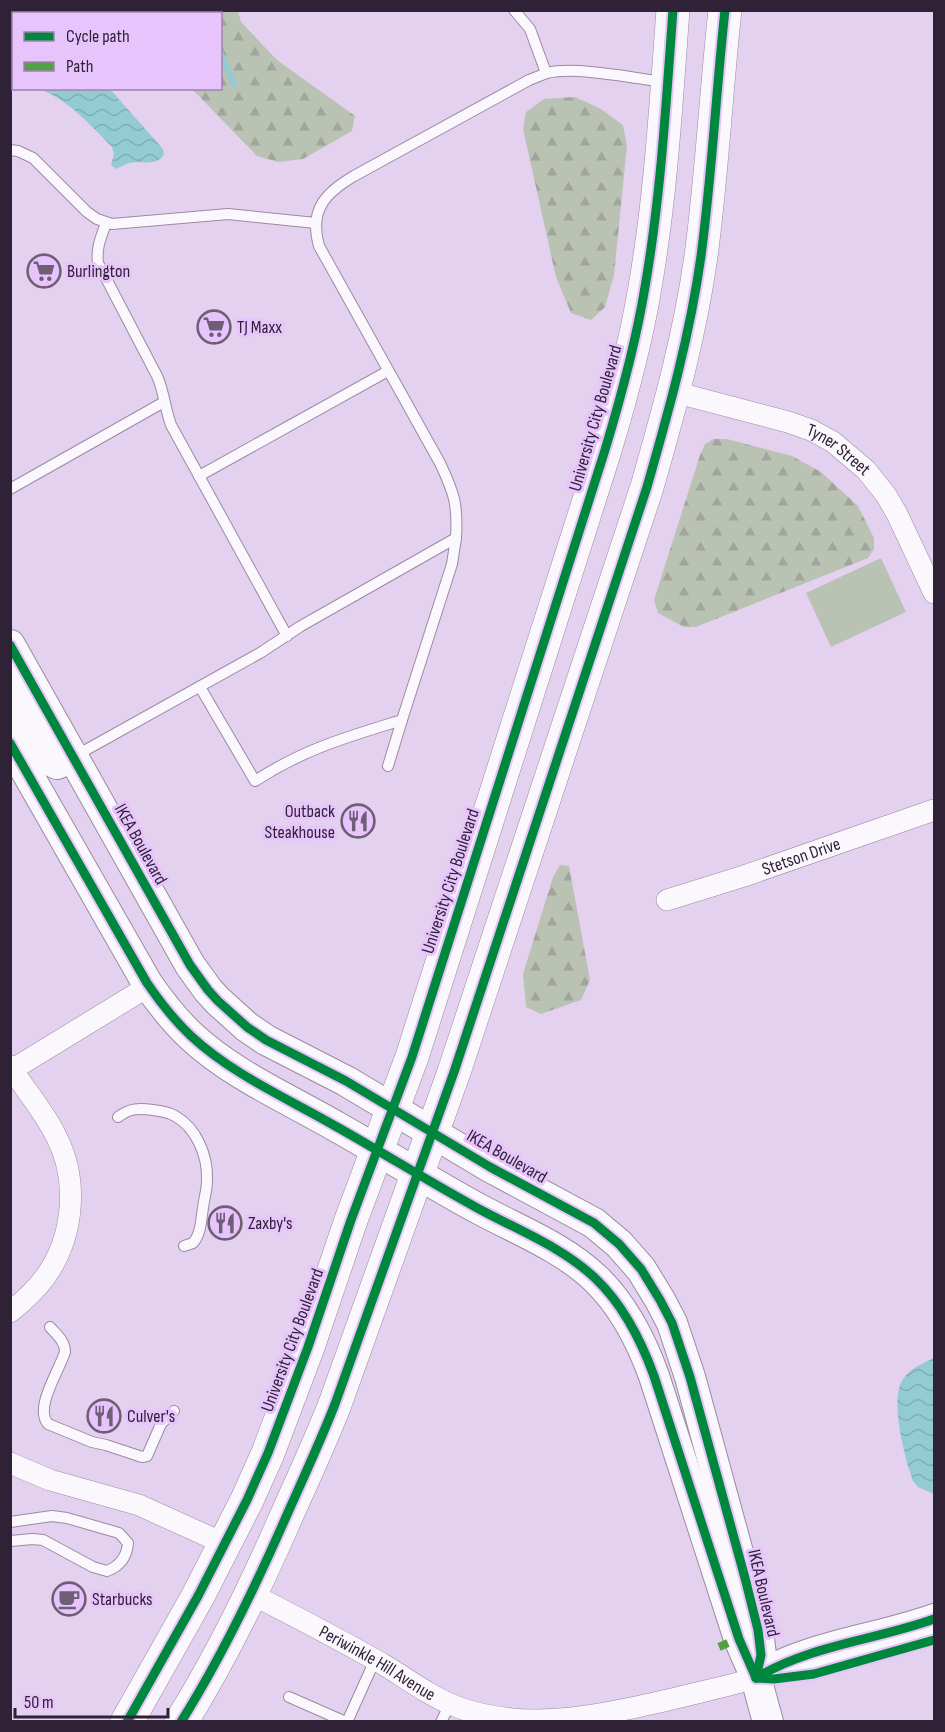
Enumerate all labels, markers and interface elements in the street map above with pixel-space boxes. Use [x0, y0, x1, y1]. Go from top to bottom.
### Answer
legend [12, 12, 222, 90]
text: Cycle path [66, 26, 130, 47]
text: Path [66, 56, 94, 77]
supermarket icon: Burlington [26, 253, 62, 289]
place label: Burlington [67, 261, 130, 282]
supermarket icon: TJ Maxx [196, 309, 232, 345]
place label: TJ Maxx [237, 317, 282, 338]
street label: University City Boulevard [565, 343, 626, 494]
street label: Tyner Street [804, 419, 875, 480]
street label: IKEA Boulevard [110, 800, 171, 888]
place label: Outback Steakhouse [265, 801, 335, 843]
restaurant icon: Outback Steakhouse [340, 803, 376, 839]
street label: University City Boulevard [417, 806, 484, 956]
street label: Stetson Drive [759, 833, 843, 880]
street label: IKEA Boulevard [463, 1125, 551, 1188]
restaurant icon: Zaxby's [207, 1205, 243, 1241]
place label: Zaxby's [248, 1213, 293, 1234]
street label: University City Boulevard [257, 1266, 328, 1415]
restaurant icon: Culver's [86, 1398, 122, 1434]
place label: Culver's [127, 1406, 175, 1427]
street label: IKEA Boulevard [743, 1547, 784, 1639]
cafe icon: Starbucks [51, 1581, 87, 1617]
place label: Starbucks [92, 1589, 152, 1610]
street label: Periwinkle Hill Avenue [315, 1621, 439, 1706]
scale bar [15, 1681, 168, 1719]
text: 50 m [24, 1692, 54, 1713]

